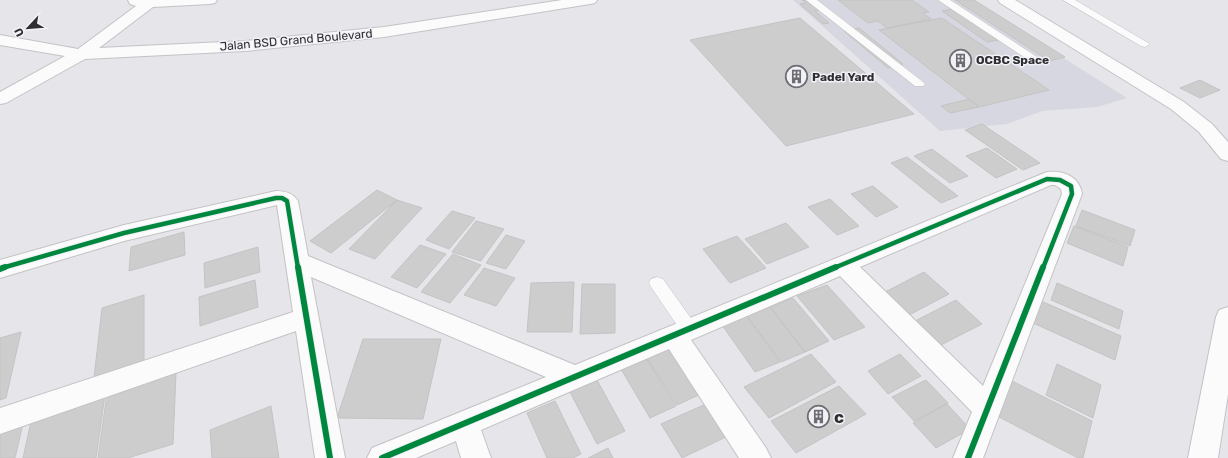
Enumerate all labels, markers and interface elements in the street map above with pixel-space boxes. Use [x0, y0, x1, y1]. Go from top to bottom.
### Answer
north arrow [8, 8, 48, 48]
text: U [12, 26, 27, 39]
street label: Jalan BSD Grand Boulevard [219, 26, 373, 54]
building icon: OCBC Space [948, 47, 974, 73]
place label: OCBC Space [976, 53, 1049, 67]
building icon: Padel Yard [784, 64, 810, 90]
place label: Padel Yard [812, 70, 874, 84]
building icon: c [806, 404, 832, 430]
place label: c [834, 407, 844, 427]

